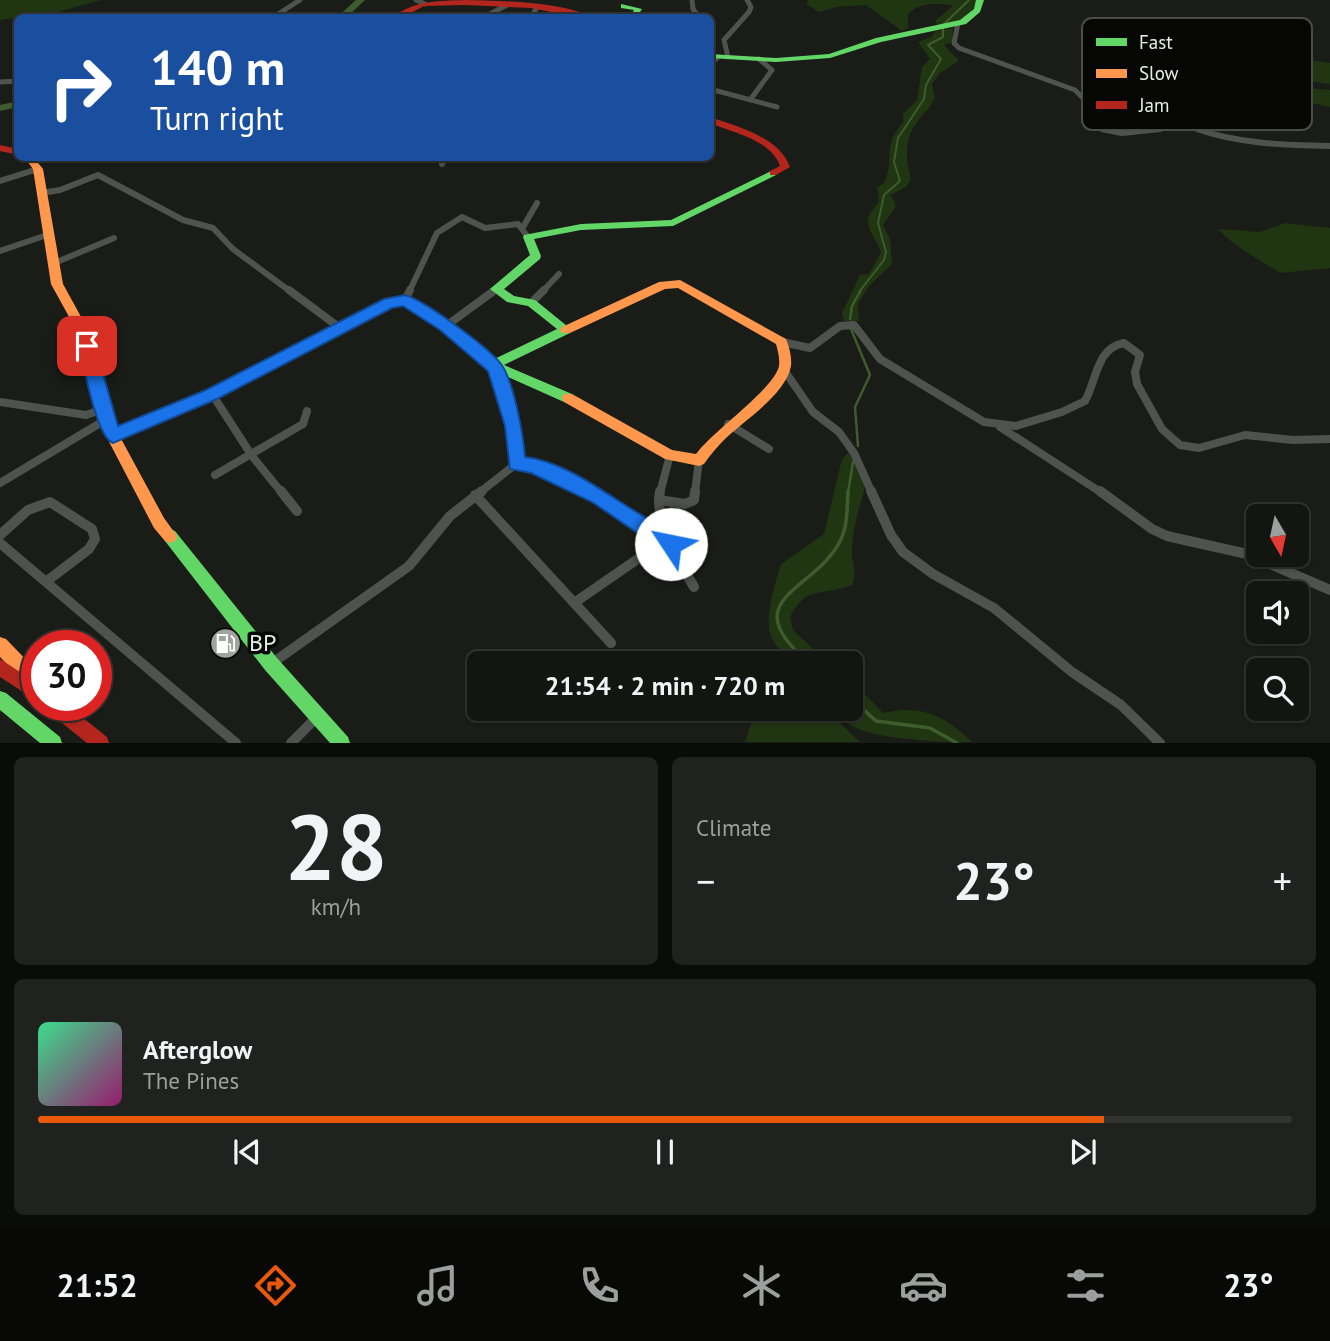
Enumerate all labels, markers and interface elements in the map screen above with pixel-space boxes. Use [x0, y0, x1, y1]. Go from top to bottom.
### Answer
legend [1082, 18, 1312, 130]
text: Fast [1139, 30, 1173, 54]
text: 140 m [150, 35, 285, 99]
icon: right [35, 42, 126, 133]
text: Slow [1139, 61, 1179, 85]
text: Jam [1138, 93, 1169, 117]
text: Turn right [150, 97, 284, 139]
pin [57, 316, 117, 376]
icon: arrive [68, 327, 106, 365]
north arrow [1246, 504, 1309, 567]
map controls [1246, 504, 1309, 721]
position arrow [634, 507, 708, 581]
button: sound [1246, 581, 1309, 644]
fuel station icon: BP [209, 626, 243, 660]
place label: BP [249, 627, 276, 658]
speed limit sign: 30 [21, 630, 112, 721]
button: search [1246, 658, 1309, 721]
text: 21:54 · 2 min · 720 m [545, 669, 785, 702]
text: 28 [284, 787, 388, 905]
text: Climate [696, 813, 771, 842]
text: 23° [953, 847, 1035, 914]
text: − [696, 856, 715, 905]
text: + [1273, 856, 1292, 905]
text: km/h [311, 892, 361, 921]
text: Afterglow [143, 1033, 252, 1066]
text: The Pines [143, 1066, 239, 1095]
icon: previous [228, 1133, 266, 1171]
icon: pause [646, 1133, 684, 1171]
icon: next [1064, 1133, 1102, 1171]
icon: directions [251, 1261, 300, 1310]
icon: music [413, 1261, 462, 1310]
icon: phone [575, 1261, 624, 1310]
icon: climate [737, 1261, 786, 1310]
icon: car [899, 1261, 948, 1310]
icon: filters [1061, 1261, 1110, 1310]
text: 21:52 [57, 1264, 138, 1306]
text: 23° [1223, 1264, 1273, 1306]

